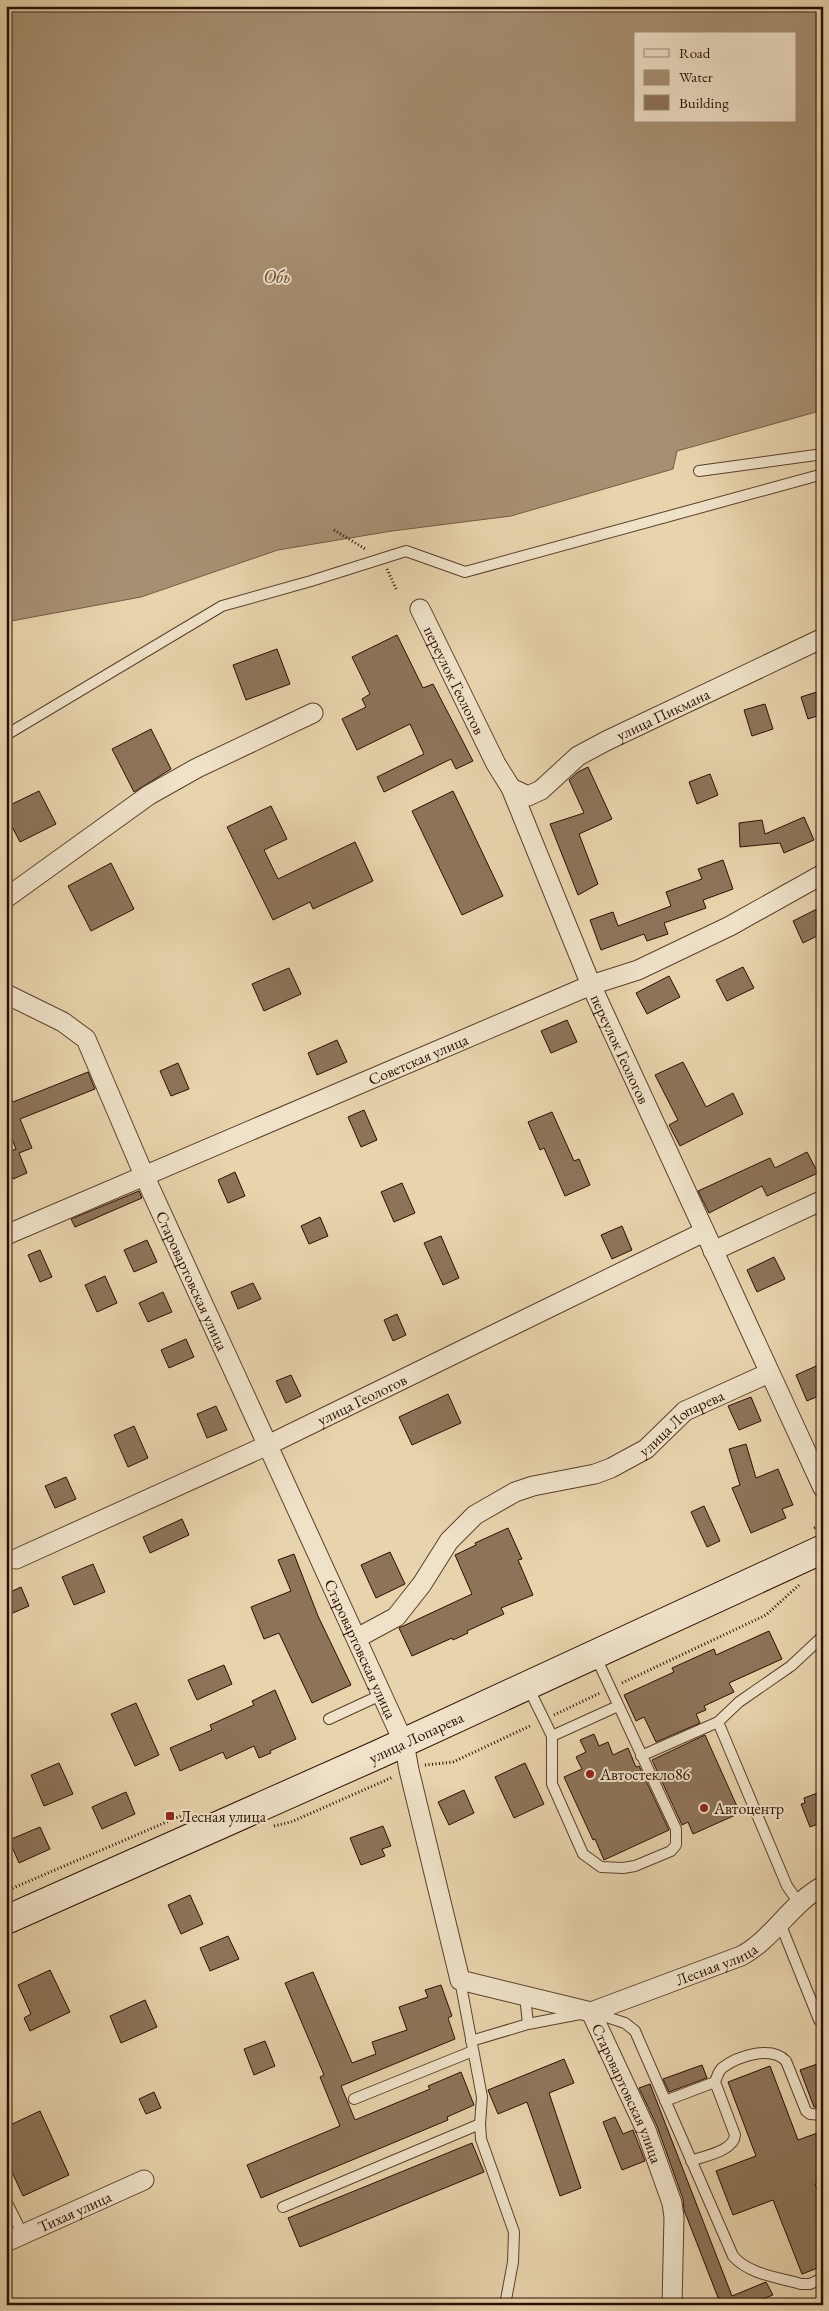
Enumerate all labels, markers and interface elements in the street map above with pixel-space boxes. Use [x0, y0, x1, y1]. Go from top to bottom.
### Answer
legend [634, 32, 796, 122]
text: Road [679, 43, 711, 62]
text: Water [679, 67, 713, 86]
text: Building [679, 93, 729, 112]
water label: Обь [263, 265, 291, 288]
street label: переулок Геологов [419, 622, 490, 738]
street label: улица Пикмана [613, 683, 714, 746]
street label: переулок Геологов [586, 991, 654, 1108]
street label: Советская улица [365, 1029, 472, 1090]
street label: Старовартовская улица [151, 1208, 233, 1354]
street label: улица Геологов [314, 1369, 410, 1430]
street label: улица Лопарева [636, 1385, 728, 1462]
street label: Старовартовская улица [319, 1576, 402, 1723]
street label: улица Лопарева [366, 1706, 467, 1768]
place label: Автостекло86 [599, 1764, 691, 1785]
marker: Автостекло86 [584, 1768, 596, 1780]
place label: Автоцентр [713, 1798, 784, 1819]
marker: Автоцентр [698, 1802, 710, 1814]
place label: Лесная улица [180, 1806, 267, 1827]
marker: Лесная улица [164, 1810, 176, 1822]
street label: Лесная улица [673, 1938, 762, 1991]
street label: Старовартовская улица [587, 2020, 667, 2167]
street label: Тихая улица [35, 2186, 115, 2237]

